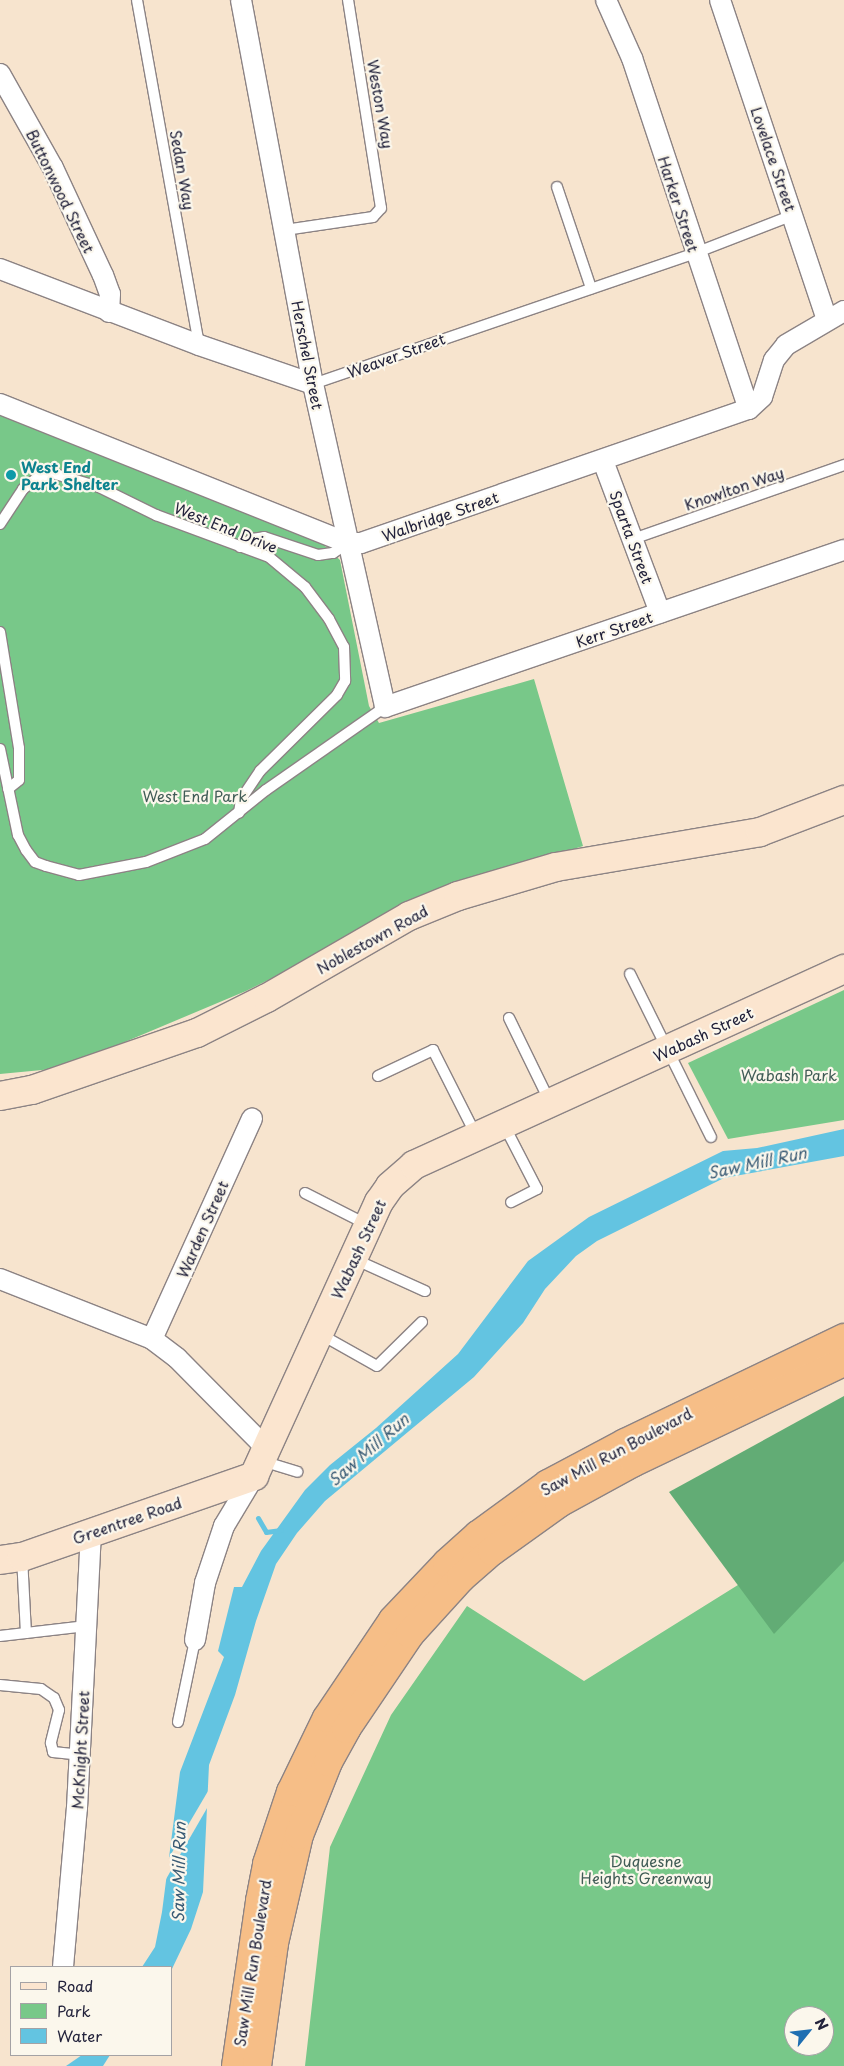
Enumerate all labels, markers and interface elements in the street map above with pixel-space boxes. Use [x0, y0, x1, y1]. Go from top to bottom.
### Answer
street label: Weston Way [364, 58, 398, 150]
street label: Lovelace Street [748, 104, 800, 214]
street label: Buttonwood Street [23, 126, 99, 256]
street label: Sedan Way [167, 129, 199, 211]
street label: Harker Street [655, 153, 703, 255]
street label: Herschel Street [289, 299, 327, 411]
street label: Weaver Street [344, 329, 448, 381]
place label: West End Park Shelter [21, 457, 117, 492]
street label: Knowlton Way [682, 463, 786, 513]
marker: West End Park Shelter [5, 469, 17, 481]
street label: Sparta Street [607, 487, 657, 587]
street label: Walbridge Street [379, 488, 501, 544]
street label: West End Drive [171, 498, 281, 556]
street label: Kerr Street [573, 607, 655, 651]
park label: West End Park [142, 787, 248, 805]
street label: Noblestown Road [314, 901, 430, 977]
street label: Wabash Street [650, 1003, 756, 1065]
park label: Wabash Park [740, 1066, 838, 1084]
water label: Saw Mill Run [706, 1142, 808, 1182]
street label: Warden Street [172, 1177, 232, 1281]
street label: Wabash Street [327, 1196, 389, 1302]
street label: Saw Mill Run Boulevard [536, 1403, 696, 1499]
water label: Saw Mill Run [324, 1409, 412, 1489]
street label: Greentree Road [69, 1493, 185, 1547]
street label: McKnight Street [68, 1690, 92, 1810]
water label: Saw Mill Run [168, 1821, 188, 1923]
park label: Duquesne Heights Greenway [579, 1851, 713, 1886]
street label: Saw Mill Run Boulevard [230, 1877, 274, 2049]
legend [10, 1966, 172, 2056]
text: Road [57, 1974, 93, 1997]
text: Park [57, 1999, 91, 2022]
north arrow [784, 2006, 834, 2056]
text: N [810, 2014, 834, 2034]
text: Water [57, 2024, 102, 2047]

